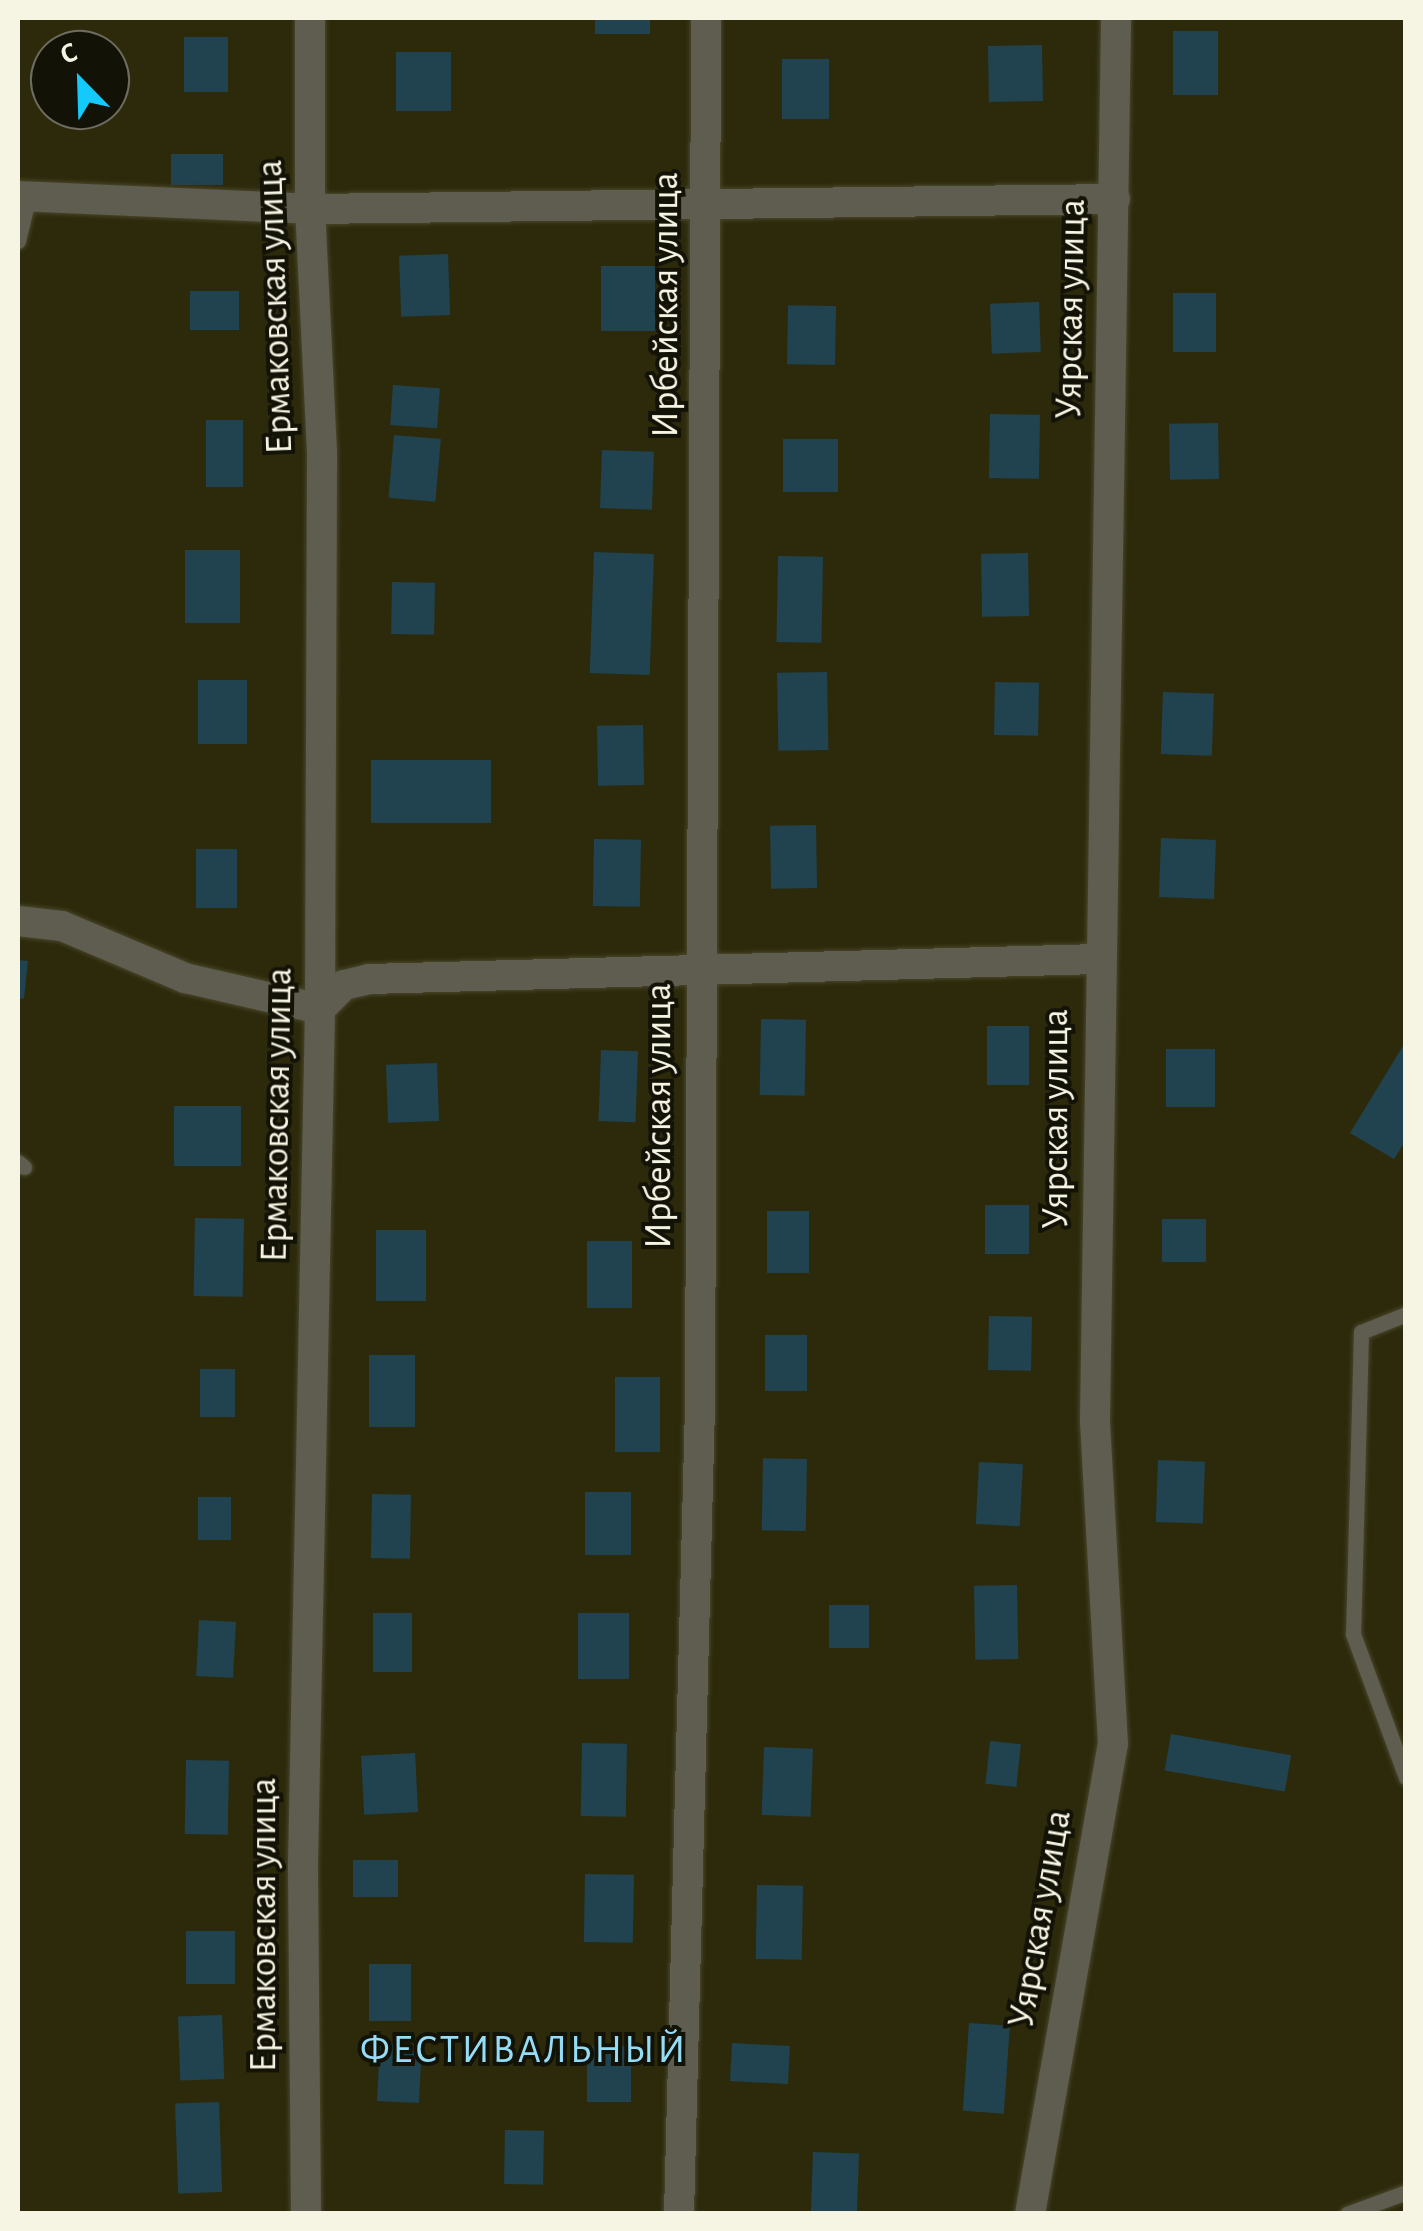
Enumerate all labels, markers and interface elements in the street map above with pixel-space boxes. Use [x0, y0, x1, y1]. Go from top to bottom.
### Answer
north arrow [30, 30, 130, 130]
text: С [56, 38, 82, 70]
street label: Ермаковская улица [248, 159, 304, 455]
street label: Ирбейская улица [644, 172, 690, 438]
street label: Уярская улица [1047, 199, 1097, 419]
street label: Ермаковская улица [253, 967, 303, 1263]
street label: Ирбейская улица [637, 983, 683, 1249]
street label: Уярская улица [1034, 1009, 1080, 1229]
street label: Ермаковская улица [242, 1778, 288, 2072]
street label: Уярская улица [999, 1807, 1083, 2031]
district label: ФЕСТИВАЛЬНЫЙ [360, 2026, 688, 2074]

